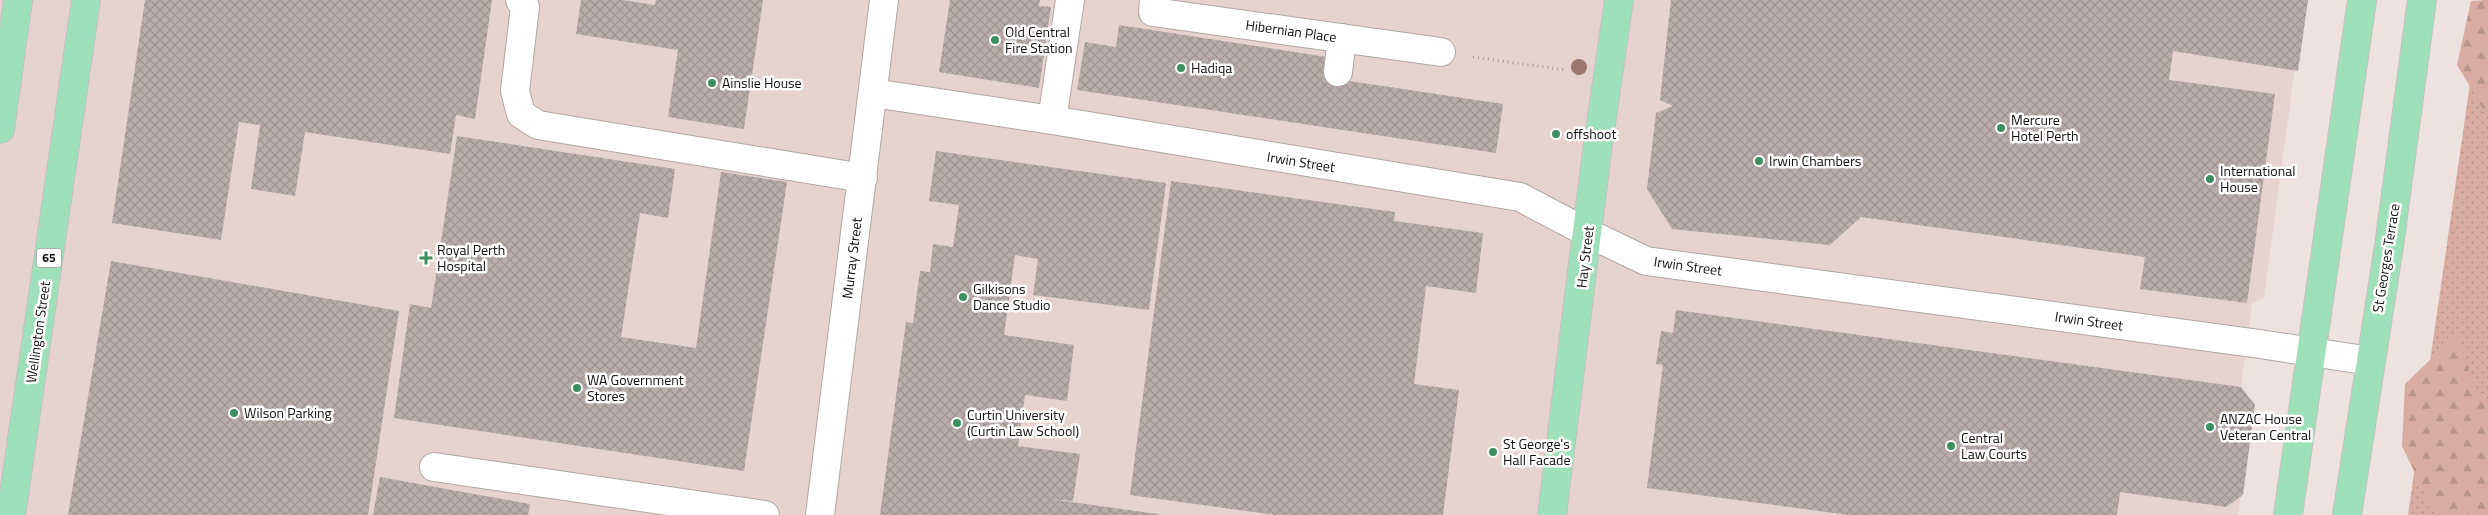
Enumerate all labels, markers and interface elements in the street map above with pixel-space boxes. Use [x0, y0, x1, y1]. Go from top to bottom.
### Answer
street label: Hibernian Place [1244, 14, 1338, 47]
place label: Old Central Fire Station [1005, 21, 1073, 58]
marker: Old Central Fire Station [989, 34, 1001, 46]
place label: Hadiqa [1191, 57, 1232, 78]
marker: Hadiqa [1175, 62, 1187, 74]
place label: Ainslie House [722, 72, 802, 93]
marker: Ainslie House [706, 77, 718, 89]
place label: Mercure Hotel Perth [2011, 109, 2079, 146]
marker: Mercure Hotel Perth [1995, 122, 2007, 134]
place label: offshoot [1566, 123, 1616, 144]
marker: offshoot [1550, 128, 1562, 140]
street label: Irwin Street [1265, 146, 1337, 177]
place label: Irwin Chambers [1769, 150, 1861, 171]
marker: Irwin Chambers [1753, 155, 1765, 167]
place label: International House [2220, 160, 2295, 197]
marker: International House [2204, 173, 2216, 185]
street label: St Georges Terrace [2367, 202, 2404, 314]
street label: Murray Street [836, 216, 867, 300]
street label: Hay Street [1570, 225, 1599, 289]
place label: Royal Perth Hospital [437, 239, 505, 276]
road number: 65 [36, 248, 62, 268]
street label: Irwin Street [1653, 250, 1724, 281]
marker: Royal Perth Hospital [419, 251, 433, 265]
place label: Gilkisons Dance Studio [973, 278, 1050, 315]
street label: Wellington Street [20, 280, 55, 384]
marker: Gilkisons Dance Studio [957, 291, 969, 303]
street label: Irwin Street [2054, 305, 2125, 336]
place label: WA Government Stores [587, 369, 684, 406]
marker: WA Government Stores [571, 382, 583, 394]
place label: Wilson Parking [244, 402, 332, 423]
place label: Curtin University (Curtin Law School) [967, 404, 1079, 441]
marker: Wilson Parking [228, 407, 240, 419]
place label: ANZAC House Veteran Central [2220, 408, 2311, 445]
marker: Curtin University (Curtin Law School) [951, 417, 963, 429]
marker: ANZAC House Veteran Central [2204, 421, 2216, 433]
place label: Central Law Courts [1961, 427, 2027, 464]
place label: St George's Hall Facade [1503, 433, 1571, 470]
marker: Central Law Courts [1945, 440, 1957, 452]
marker: St George's Hall Facade [1487, 446, 1499, 458]

